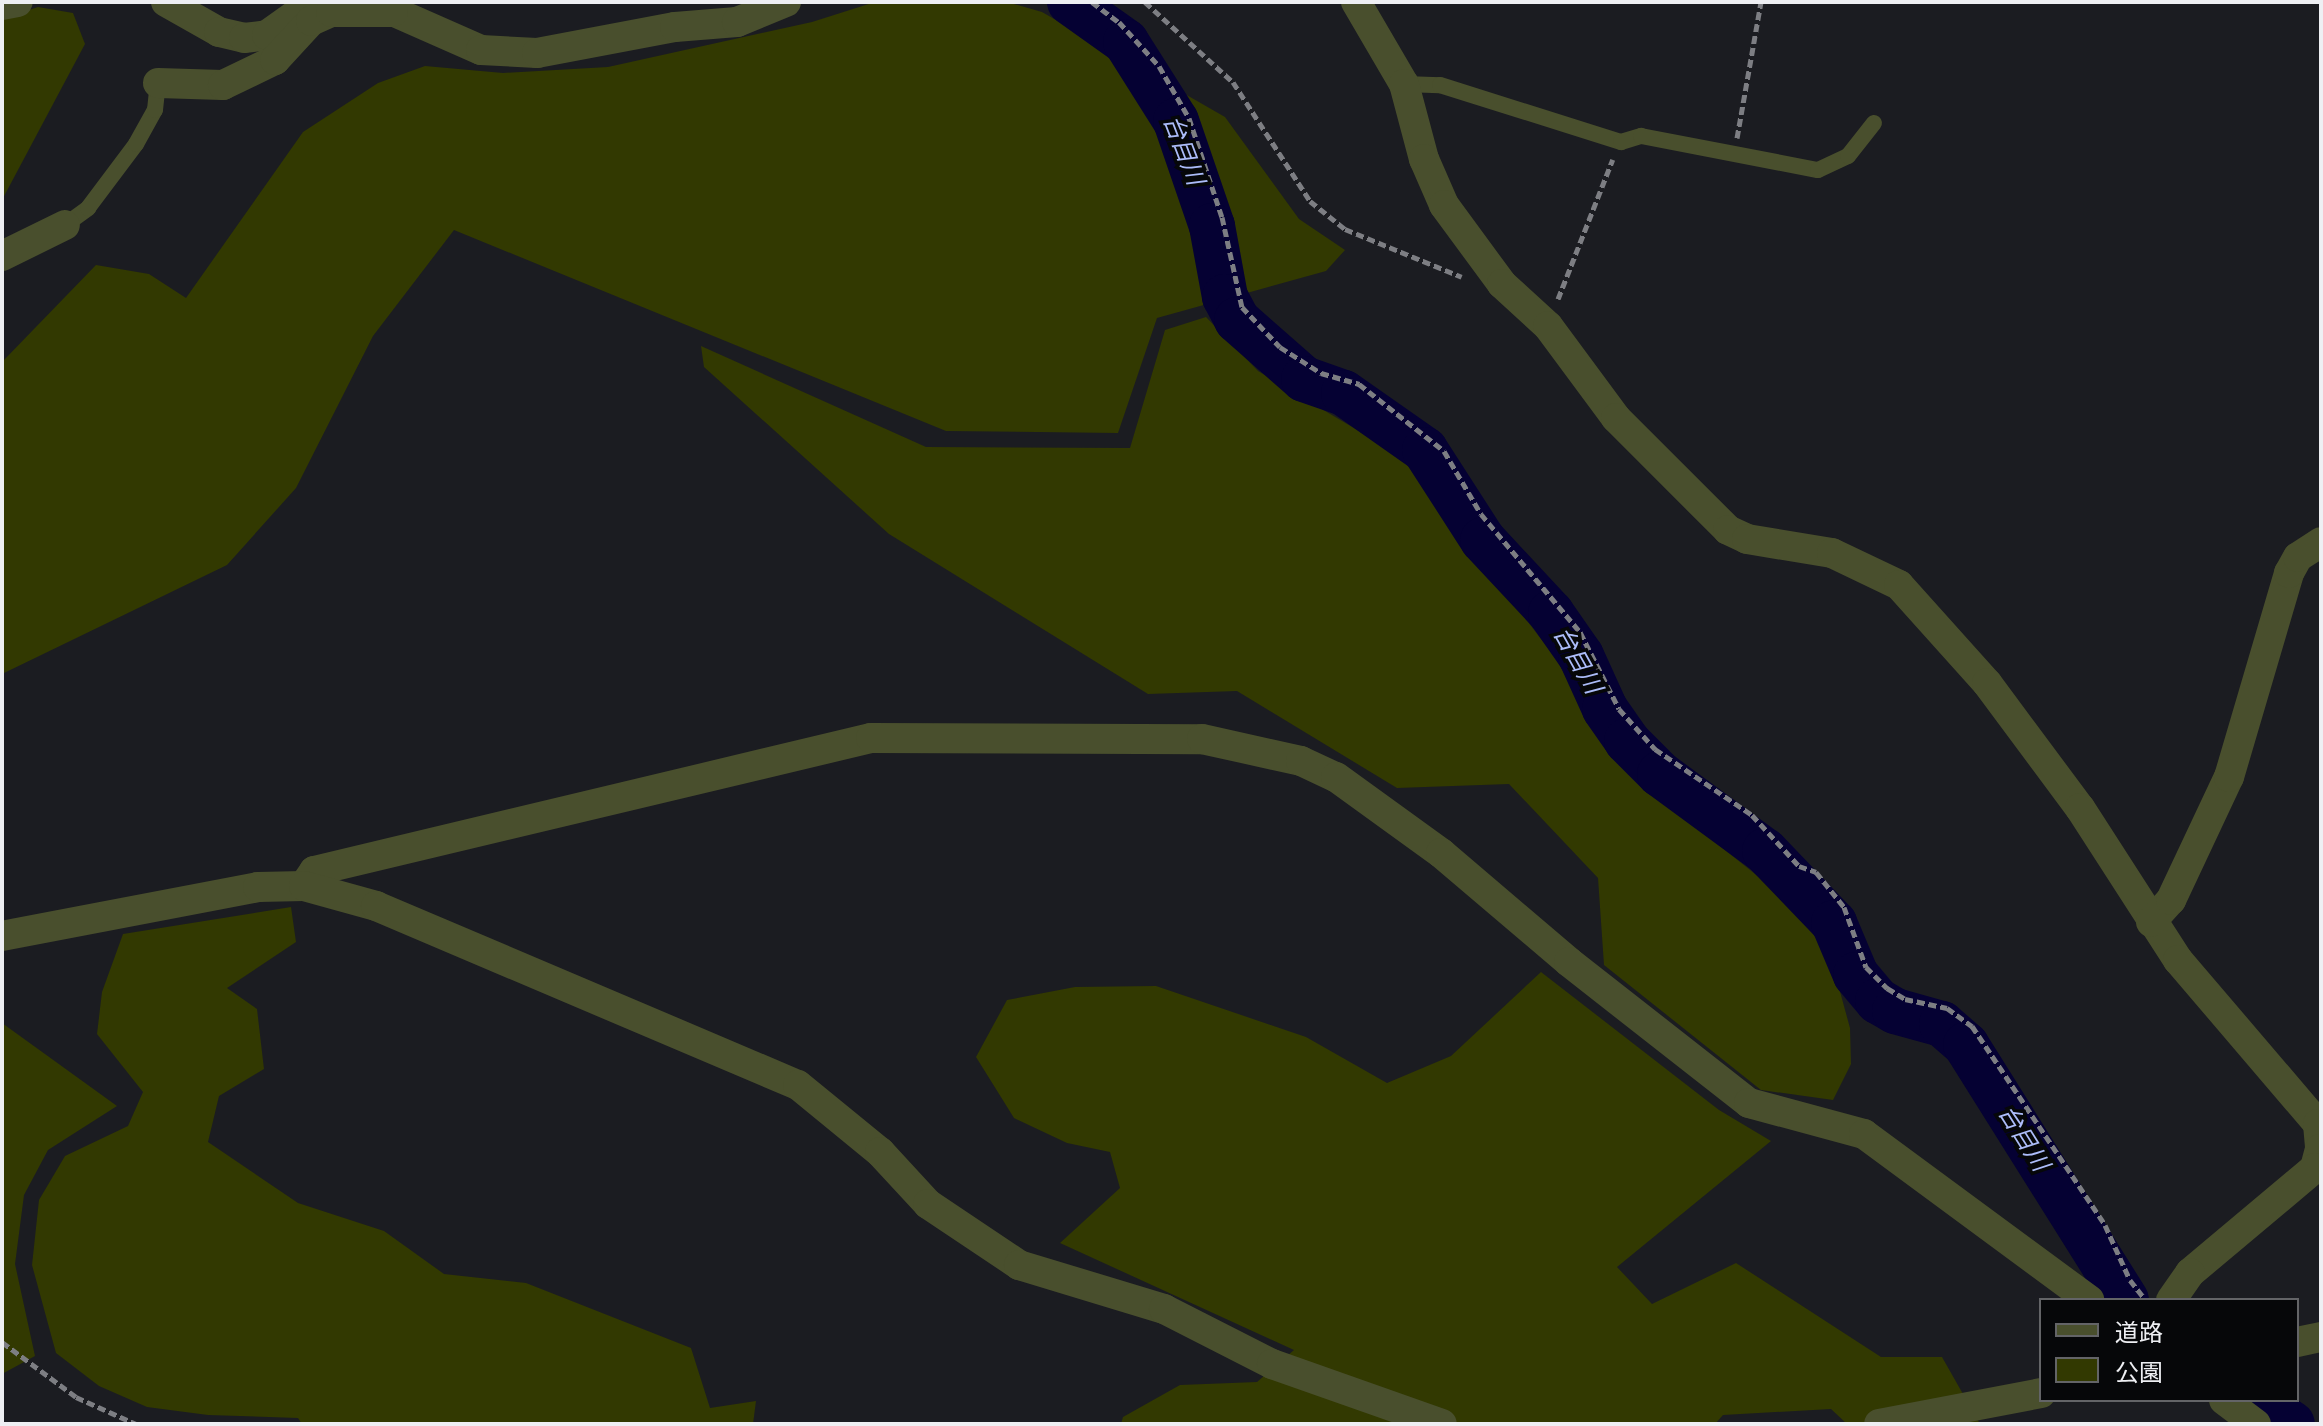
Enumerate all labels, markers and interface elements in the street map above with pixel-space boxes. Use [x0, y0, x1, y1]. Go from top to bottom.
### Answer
water label: 台目川 [1158, 111, 1210, 189]
water label: 台目川 [1548, 622, 1608, 698]
water label: 台目川 [1993, 1100, 2055, 1176]
legend [2039, 1298, 2299, 1402]
text: 道路 [2115, 1319, 2163, 1346]
text: 公園 [2115, 1359, 2163, 1386]

